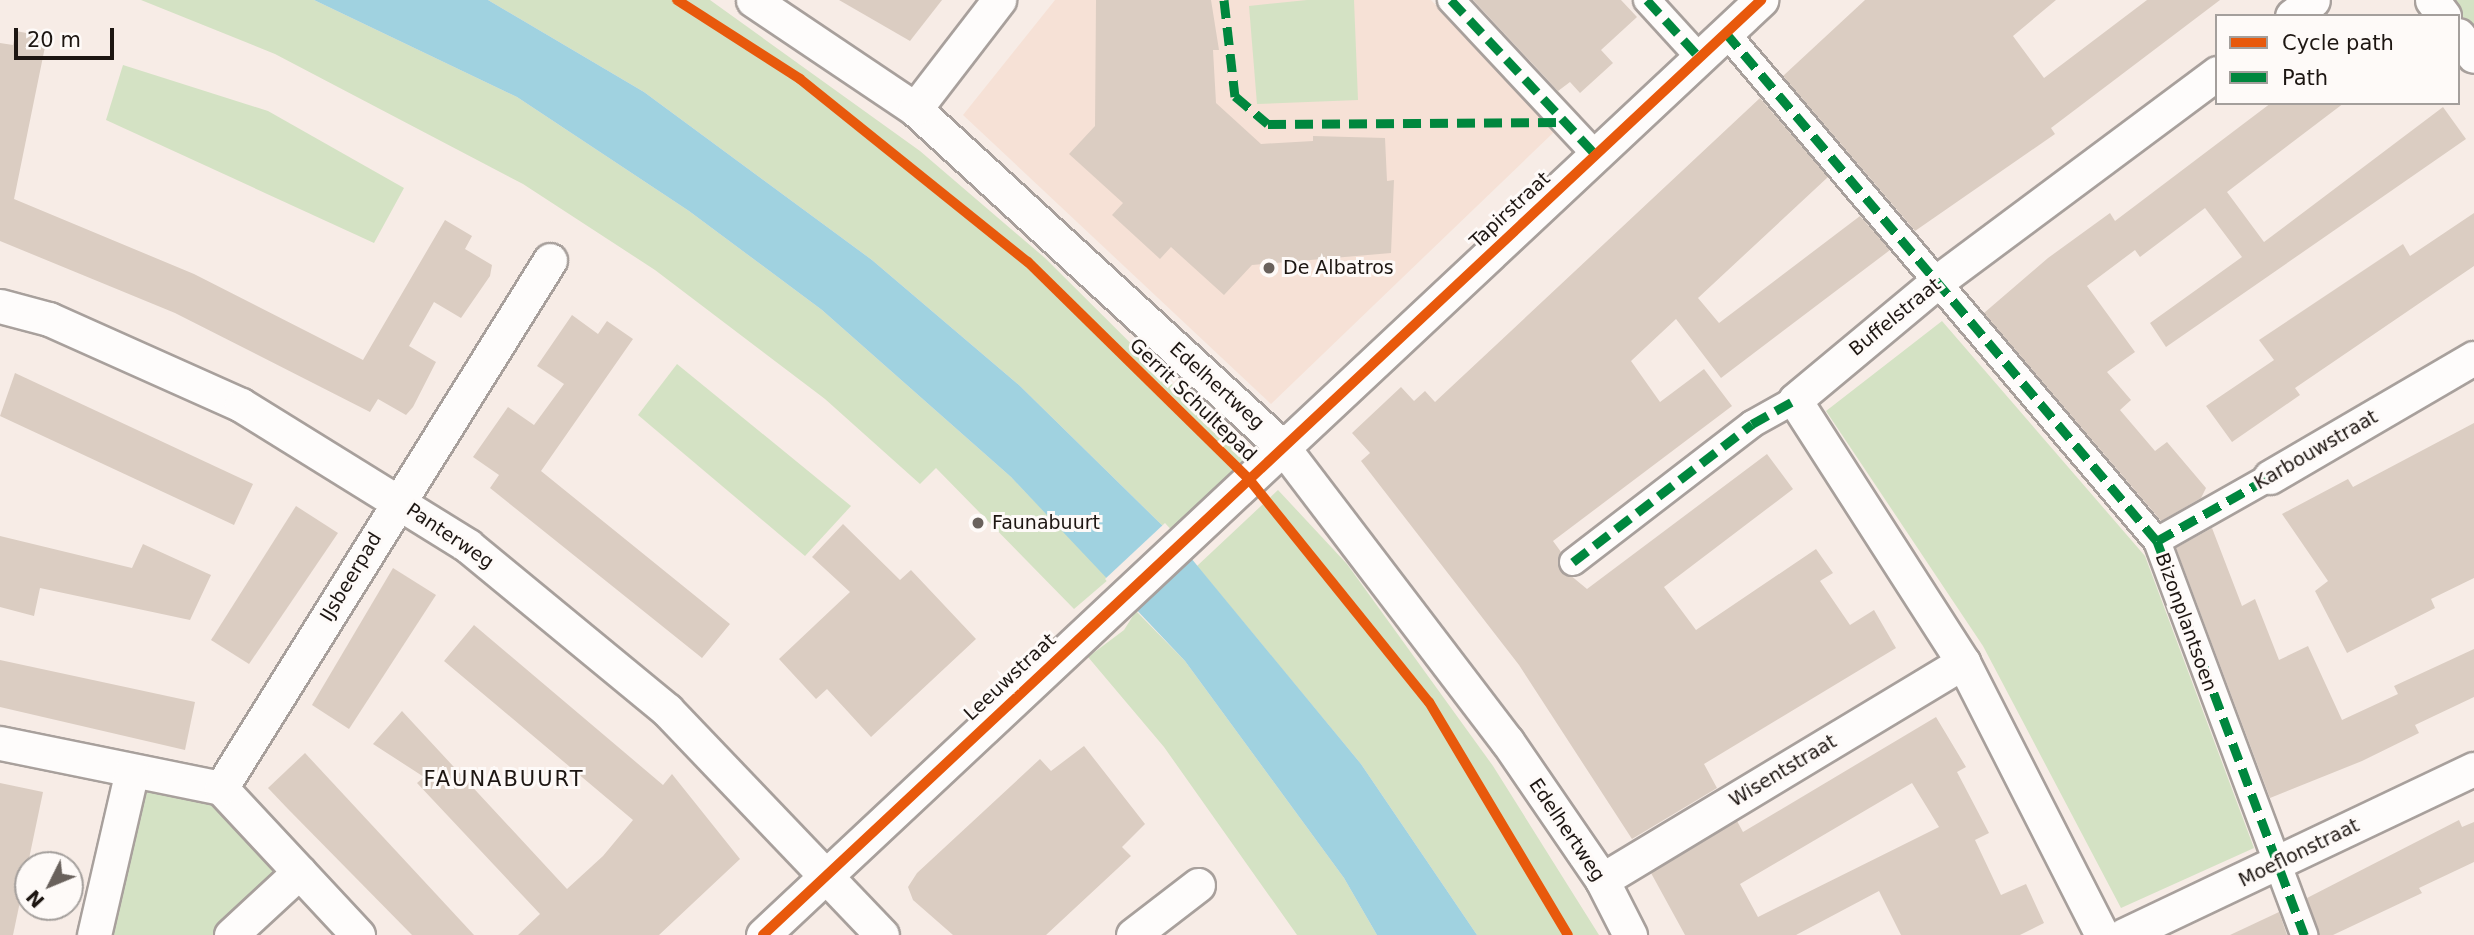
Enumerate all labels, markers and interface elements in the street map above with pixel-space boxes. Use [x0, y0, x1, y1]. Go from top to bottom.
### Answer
scale bar [18, 14, 117, 58]
legend [2215, 14, 2460, 105]
text: 20 m [27, 28, 81, 52]
text: Cycle path [2282, 31, 2394, 55]
text: Path [2282, 66, 2328, 90]
street label: Tapirstraat [1465, 167, 1555, 253]
place label: De Albatros [1283, 257, 1394, 279]
marker: De Albatros [1261, 260, 1277, 276]
street label: Buffelstraat [1845, 273, 1945, 361]
street label: Gerrit Schultepad [1125, 334, 1261, 466]
street label: Edelhertweg [1165, 338, 1269, 434]
street label: Karbouwstraat [2250, 405, 2382, 495]
street label: Panterweg [402, 498, 498, 574]
place label: Faunabuurt [992, 512, 1100, 534]
marker: Faunabuurt [970, 515, 986, 531]
street label: IJsbeerpad [315, 528, 387, 626]
street label: Bizonplantsoen [2150, 550, 2222, 694]
street label: Leeuwstraat [959, 629, 1061, 725]
street label: Wisentstraat [1725, 730, 1841, 812]
district label: FAUNABUURT [425, 766, 583, 792]
street label: Edelhertweg [1524, 774, 1610, 886]
street label: Moeflonstraat [2235, 814, 2363, 892]
north arrow [14, 851, 84, 921]
text: N [22, 886, 49, 912]

